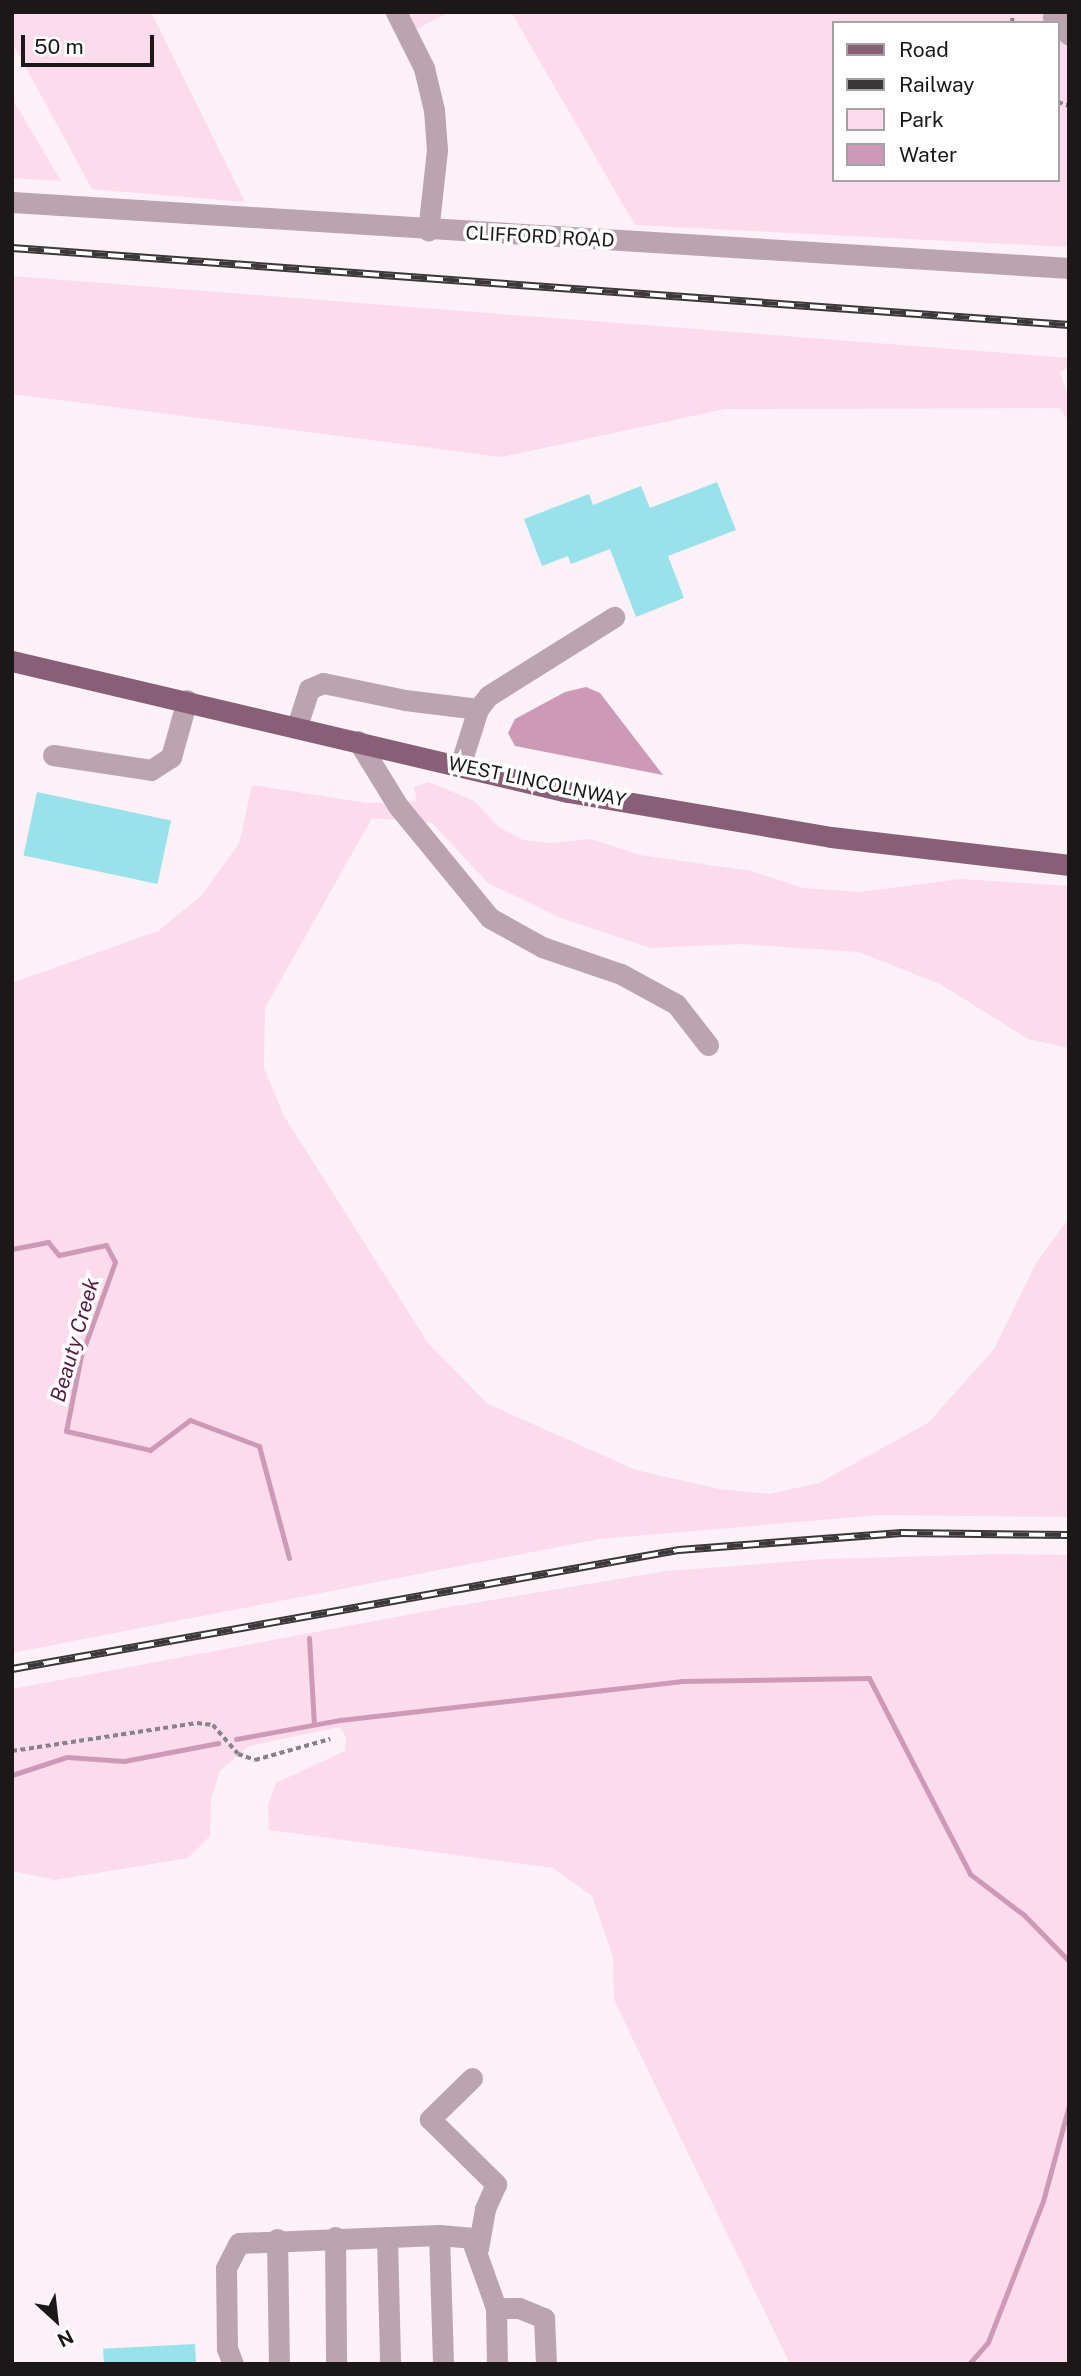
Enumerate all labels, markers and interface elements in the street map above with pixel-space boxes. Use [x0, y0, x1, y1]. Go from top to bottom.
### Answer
scale bar [24, 21, 158, 65]
legend [832, 21, 1060, 182]
text: 50 m [34, 34, 84, 59]
text: Road [899, 37, 949, 62]
text: Railway [899, 72, 975, 97]
text: Park [899, 107, 944, 132]
text: Water [899, 142, 957, 167]
street label: CLIFFORD ROAD [465, 222, 615, 252]
street label: WEST LINCOLNWAY [446, 752, 628, 812]
water label: Beauty Creek [45, 1275, 105, 1405]
north arrow [21, 2285, 91, 2355]
text: N [54, 2326, 77, 2352]

